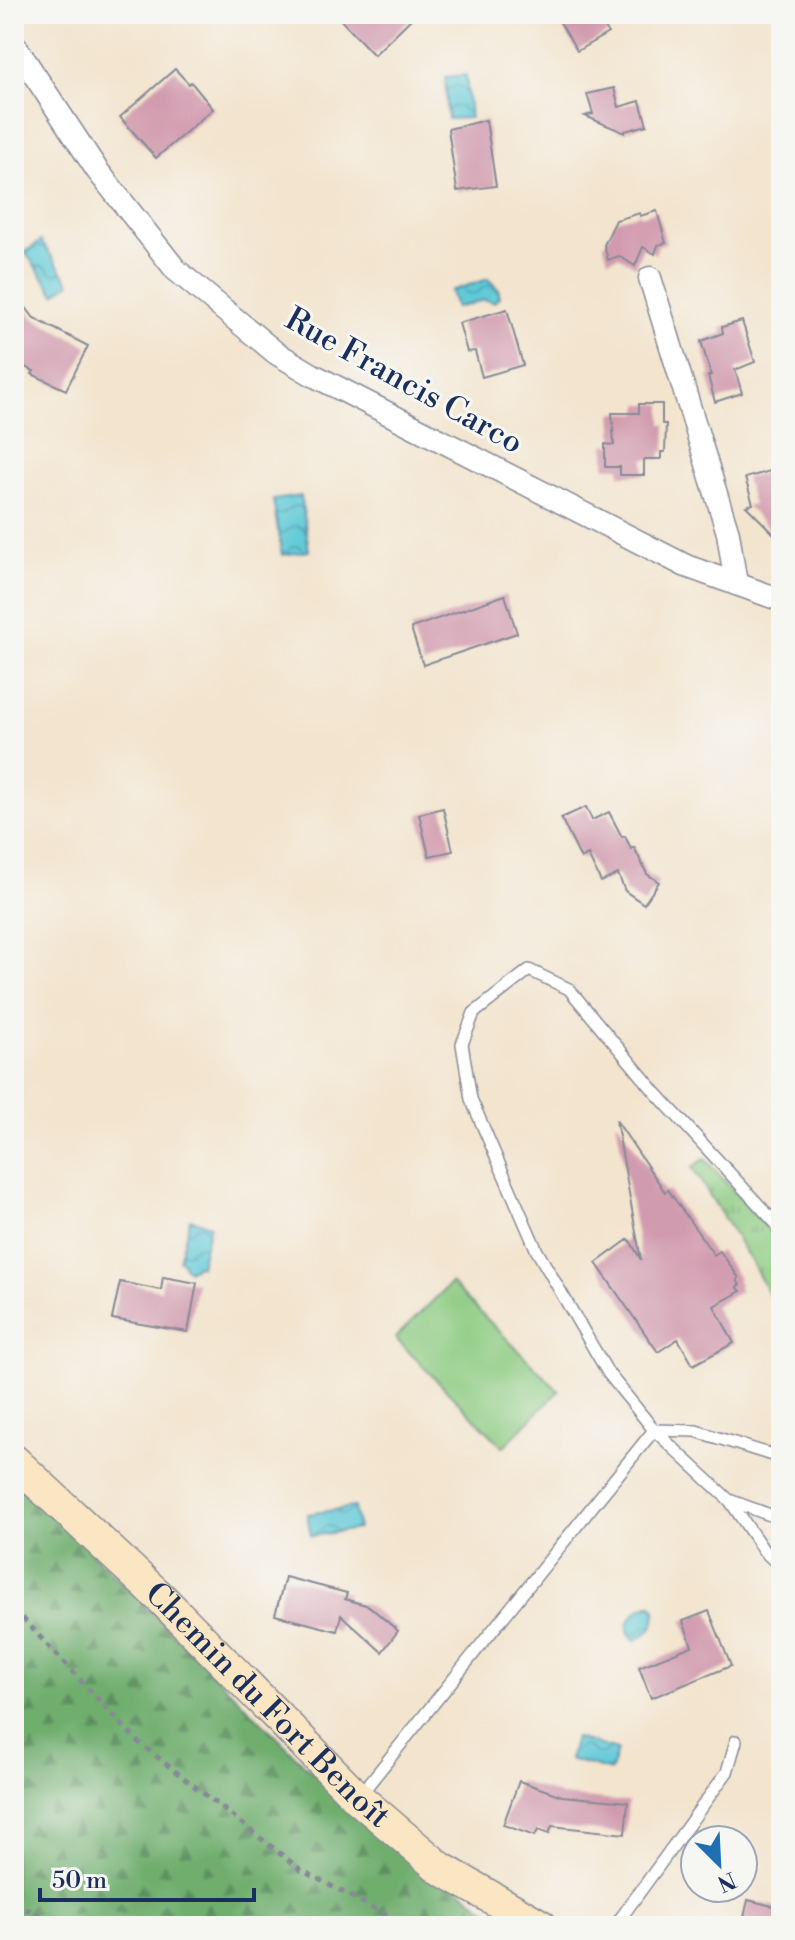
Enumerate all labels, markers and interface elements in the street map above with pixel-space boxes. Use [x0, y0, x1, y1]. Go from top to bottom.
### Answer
street label: Rue Francis Carco [278, 299, 530, 463]
street label: Chemin du Fort Benoît [137, 1573, 398, 1837]
north arrow [679, 1824, 759, 1904]
scale bar [40, 1852, 254, 1902]
text: N [713, 1865, 740, 1897]
text: 50 m [52, 1866, 107, 1896]

